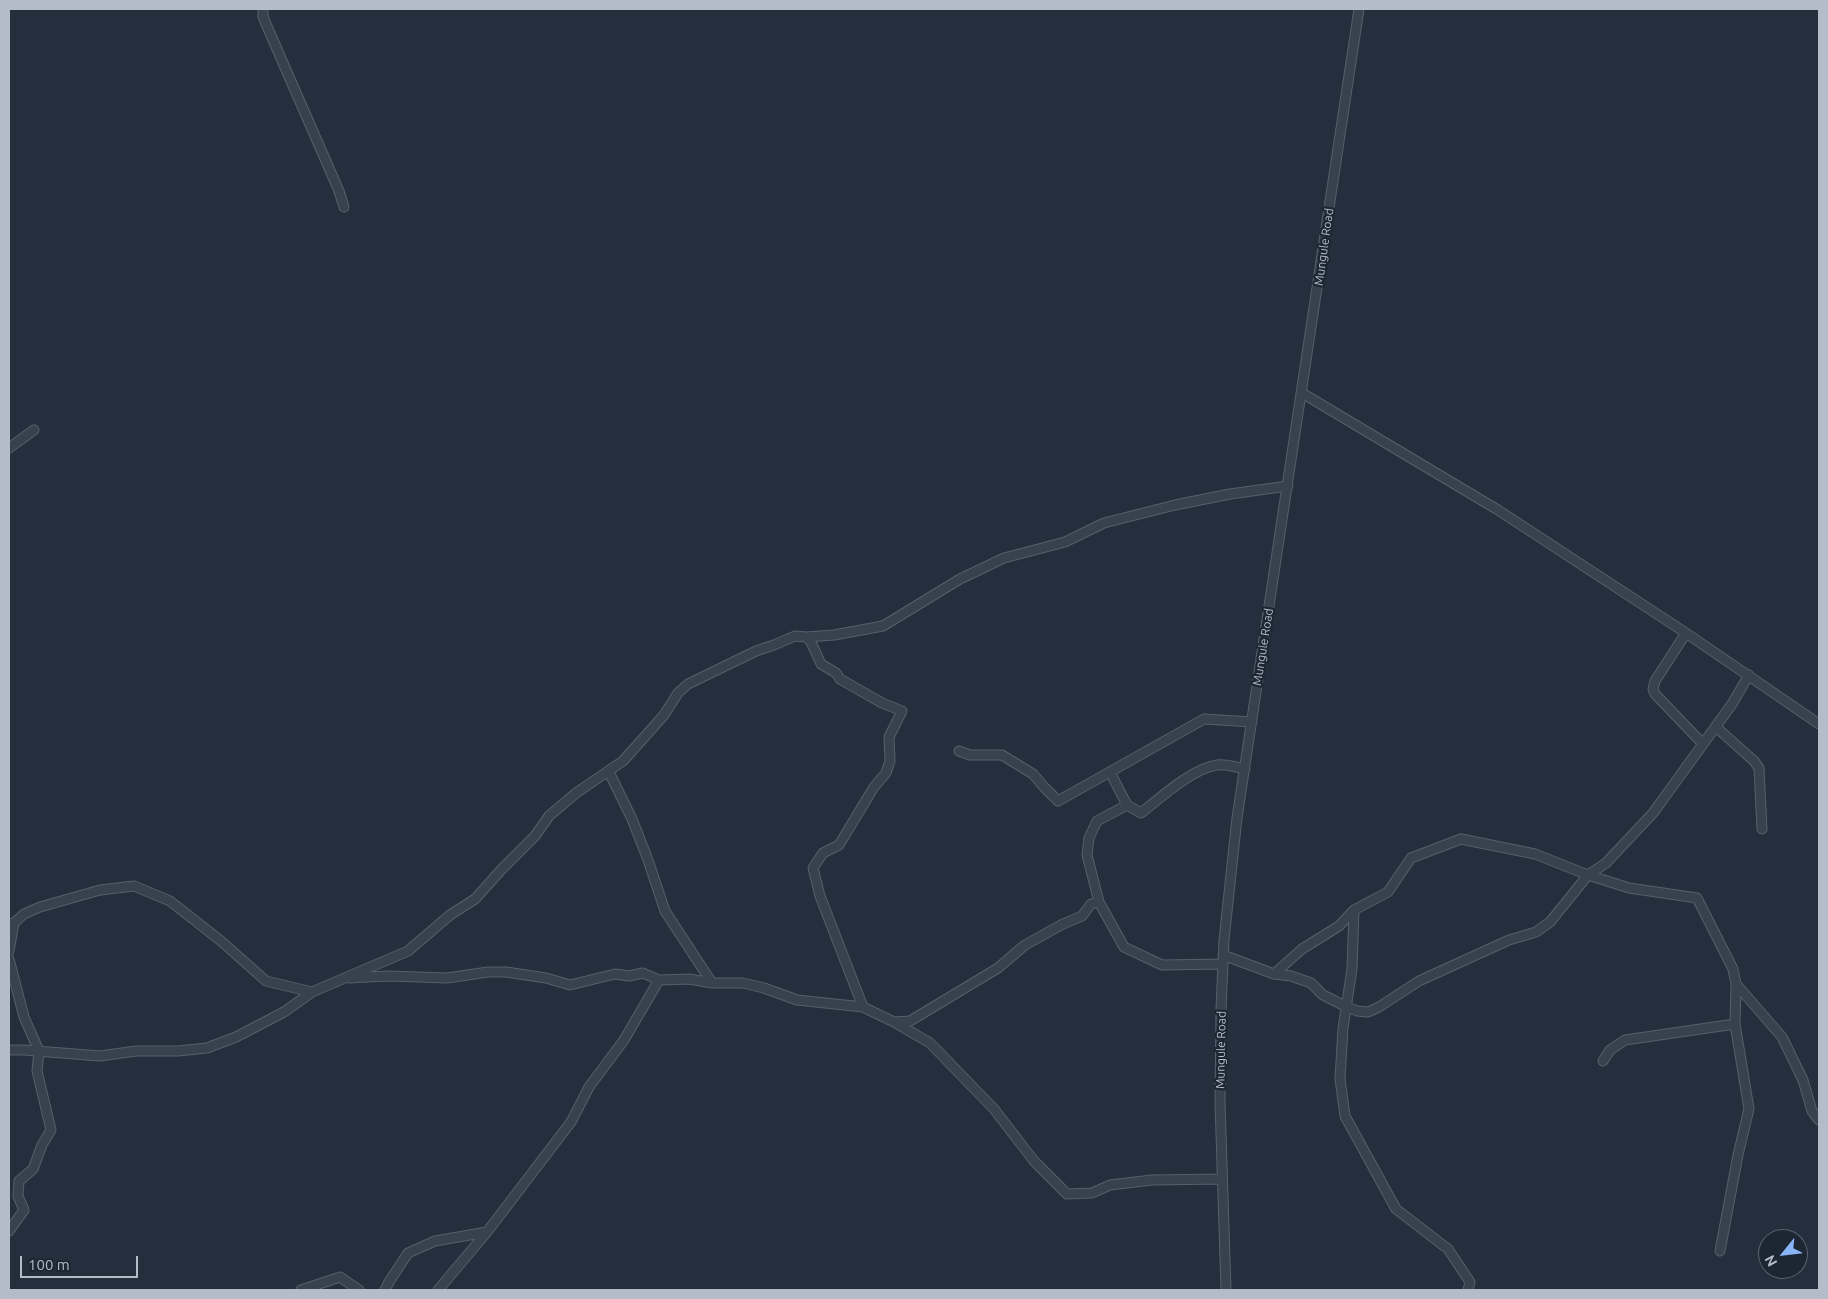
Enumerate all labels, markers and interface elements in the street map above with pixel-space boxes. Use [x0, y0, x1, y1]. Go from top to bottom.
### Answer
street label: Mungule Road [1311, 207, 1337, 287]
street label: Mungule Road [1250, 607, 1276, 687]
street label: Mungule Road [1213, 1011, 1229, 1089]
north arrow [1758, 1229, 1808, 1279]
scale bar [22, 1246, 140, 1278]
text: N [1761, 1252, 1780, 1269]
text: 100 m [28, 1256, 70, 1273]

